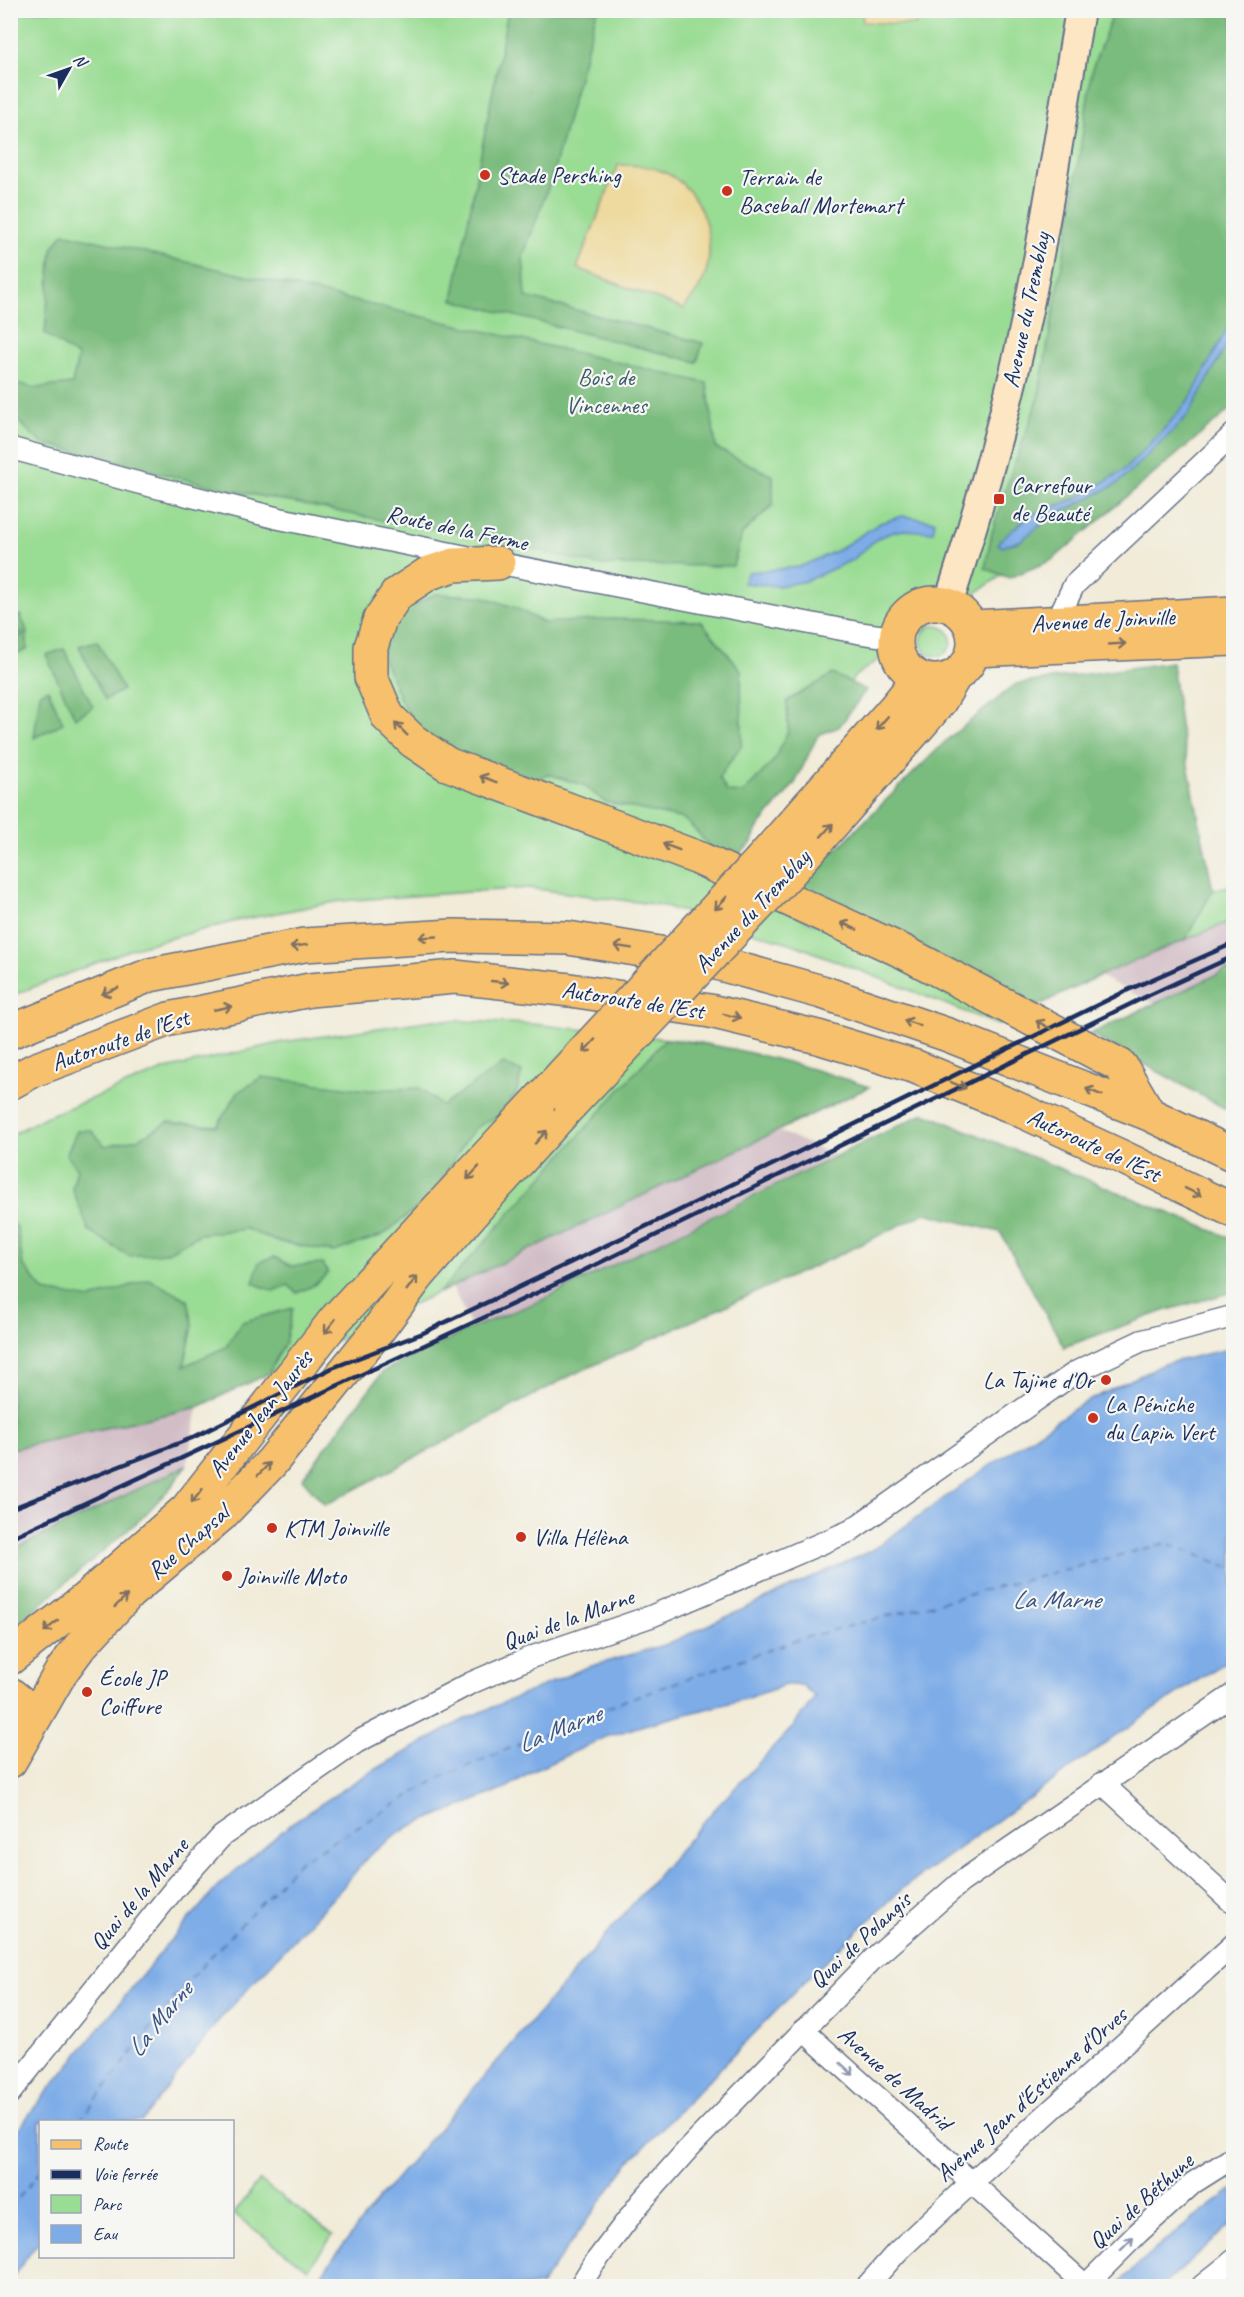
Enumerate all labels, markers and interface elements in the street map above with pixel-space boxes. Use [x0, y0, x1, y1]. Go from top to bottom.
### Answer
north arrow [39, 39, 99, 99]
text: N [69, 50, 93, 73]
place label: Stade Pershing [497, 160, 622, 190]
place label: Terrain de Baseball Mortemart [739, 162, 905, 220]
marker: Stade Pershing [478, 168, 492, 182]
marker: Terrain de Baseball Mortemart [720, 184, 734, 198]
street label: Avenue du Tremblay [995, 228, 1057, 390]
park label: Bois de Vincennes [566, 362, 648, 420]
place label: Carrefour de Beauté [1011, 470, 1093, 528]
marker: Carrefour de Beauté [992, 492, 1006, 506]
street label: Route de la Ferme [384, 498, 533, 558]
street label: Avenue de Joinville [1031, 601, 1178, 639]
one-way arrow [1107, 639, 1127, 650]
one-way arrow [875, 715, 889, 730]
one-way arrow [393, 722, 408, 737]
one-way arrow [479, 773, 498, 784]
one-way arrow [820, 823, 834, 838]
one-way arrow [662, 841, 681, 852]
street label: Avenue du Tremblay [687, 842, 818, 979]
one-way arrow [714, 895, 728, 910]
one-way arrow [840, 920, 858, 932]
one-way arrow [419, 931, 439, 942]
one-way arrow [289, 941, 309, 952]
one-way arrow [613, 941, 633, 952]
street label: Autoroute de l’Est [560, 974, 708, 1026]
one-way arrow [489, 977, 509, 988]
one-way arrow [101, 987, 119, 998]
street label: Autoroute de l’Est [47, 1002, 195, 1078]
one-way arrow [213, 1002, 233, 1013]
one-way arrow [722, 1011, 741, 1023]
one-way arrow [903, 1016, 922, 1027]
one-way arrow [1035, 1019, 1053, 1031]
one-way arrow [582, 1039, 596, 1054]
one-way arrow [948, 1080, 967, 1091]
one-way arrow [1086, 1086, 1104, 1097]
street label: Autoroute de l’Est [1023, 1101, 1167, 1190]
one-way arrow [534, 1130, 548, 1145]
one-way arrow [466, 1165, 480, 1180]
one-way arrow [1183, 1186, 1201, 1198]
one-way arrow [406, 1276, 419, 1292]
one-way arrow [323, 1318, 336, 1334]
street label: Avenue Jean Jaurès [201, 1342, 321, 1483]
place label: La Tajine d'Or [983, 1365, 1096, 1395]
marker: La Tajine d'Or [1099, 1373, 1113, 1387]
place label: La Péniche du Lapin Vert [1105, 1389, 1216, 1447]
marker: La Péniche du Lapin Vert [1086, 1411, 1100, 1425]
one-way arrow [257, 1462, 272, 1477]
one-way arrow [190, 1488, 203, 1504]
street label: Rue Chapsal [141, 1496, 238, 1586]
place label: KTM Joinville [284, 1513, 391, 1543]
marker: KTM Joinville [265, 1521, 279, 1535]
place label: Villa Hélèna [533, 1522, 629, 1552]
marker: Villa Hélèna [514, 1530, 528, 1544]
place label: Joinville Moto [238, 1561, 348, 1591]
marker: Joinville Moto [220, 1569, 234, 1583]
street label: Quai de la Marne [498, 1581, 640, 1657]
water label: La Marne [1012, 1583, 1103, 1616]
one-way arrow [113, 1595, 128, 1609]
one-way arrow [44, 1620, 60, 1633]
place label: École JP Coiffure [99, 1663, 168, 1721]
marker: École JP Coiffure [80, 1685, 94, 1699]
water label: La Marne [512, 1695, 609, 1760]
street label: Quai de la Marne [83, 1830, 196, 1956]
street label: Quai de Polangis [803, 1884, 919, 1995]
water label: La Marne [119, 1972, 202, 2064]
street label: Avenue Jean d'Estienne d'Orves [929, 1999, 1134, 2188]
street label: Avenue de Madrid [832, 2019, 961, 2139]
one-way arrow [839, 2062, 854, 2076]
legend [39, 2120, 234, 2258]
text: Route [93, 2133, 128, 2155]
street label: Quai de Béthune [1082, 2145, 1201, 2256]
text: Voie ferrée [93, 2163, 158, 2185]
text: Parc [93, 2193, 122, 2215]
text: Eau [93, 2223, 118, 2245]
one-way arrow [1119, 2237, 1134, 2252]

